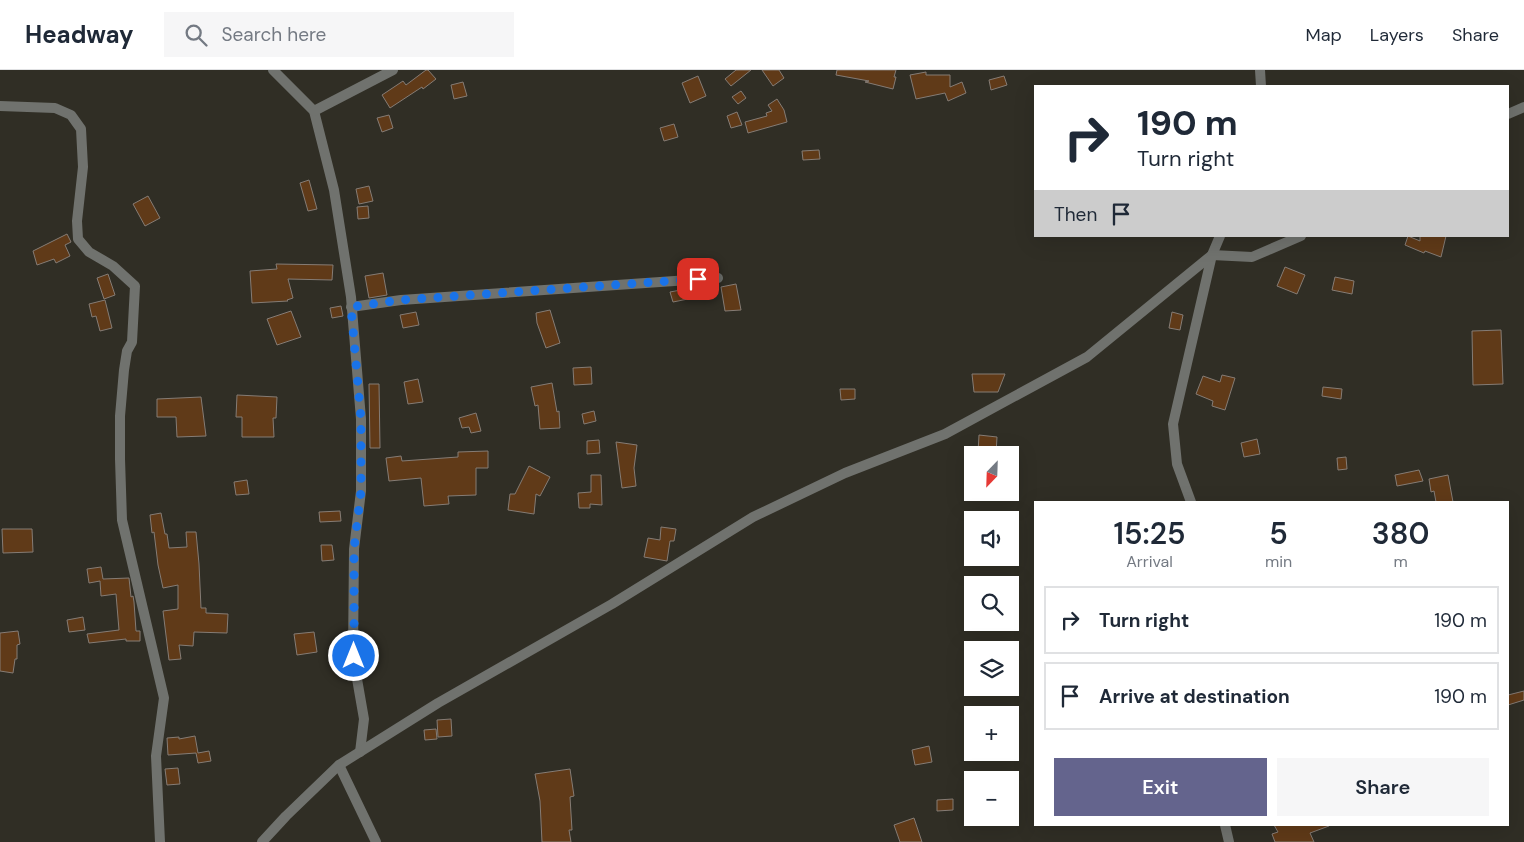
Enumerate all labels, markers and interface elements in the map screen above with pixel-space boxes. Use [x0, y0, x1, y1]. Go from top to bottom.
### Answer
search box [164, 12, 514, 57]
text: Headway [25, 19, 134, 50]
icon: search [182, 21, 210, 49]
text: Search here [222, 22, 326, 47]
text: Map [1306, 23, 1342, 47]
text: Layers [1370, 23, 1424, 47]
text: Share [1452, 23, 1499, 47]
text: 190 m [1137, 100, 1238, 146]
icon: right [1054, 105, 1119, 170]
text: Turn right [1137, 144, 1234, 173]
icon: arrive [1107, 200, 1135, 228]
text: Then [1054, 202, 1097, 227]
pin [677, 258, 719, 300]
icon: arrive [684, 265, 712, 293]
north arrow [964, 446, 1019, 501]
map controls [964, 446, 1019, 826]
button: sound [964, 511, 1019, 566]
text: 15:25 [1114, 514, 1186, 553]
text: 5 [1269, 514, 1288, 553]
text: 380 [1372, 514, 1429, 553]
text: Arrival [1126, 551, 1173, 572]
text: min [1265, 551, 1292, 572]
text: m [1393, 551, 1408, 572]
button: search [964, 576, 1019, 631]
icon: right [1056, 606, 1084, 634]
text: Turn right [1099, 608, 1189, 633]
text: 190 m [1434, 608, 1487, 633]
position arrow [327, 629, 379, 681]
button: layers [964, 641, 1019, 696]
icon: arrive [1056, 682, 1084, 710]
text: Arrive at destination [1099, 684, 1290, 709]
text: 190 m [1434, 684, 1487, 709]
button: + [964, 706, 1019, 761]
button: Exit [1054, 758, 1267, 816]
button: Share [1277, 758, 1489, 816]
button: − [964, 771, 1019, 826]

